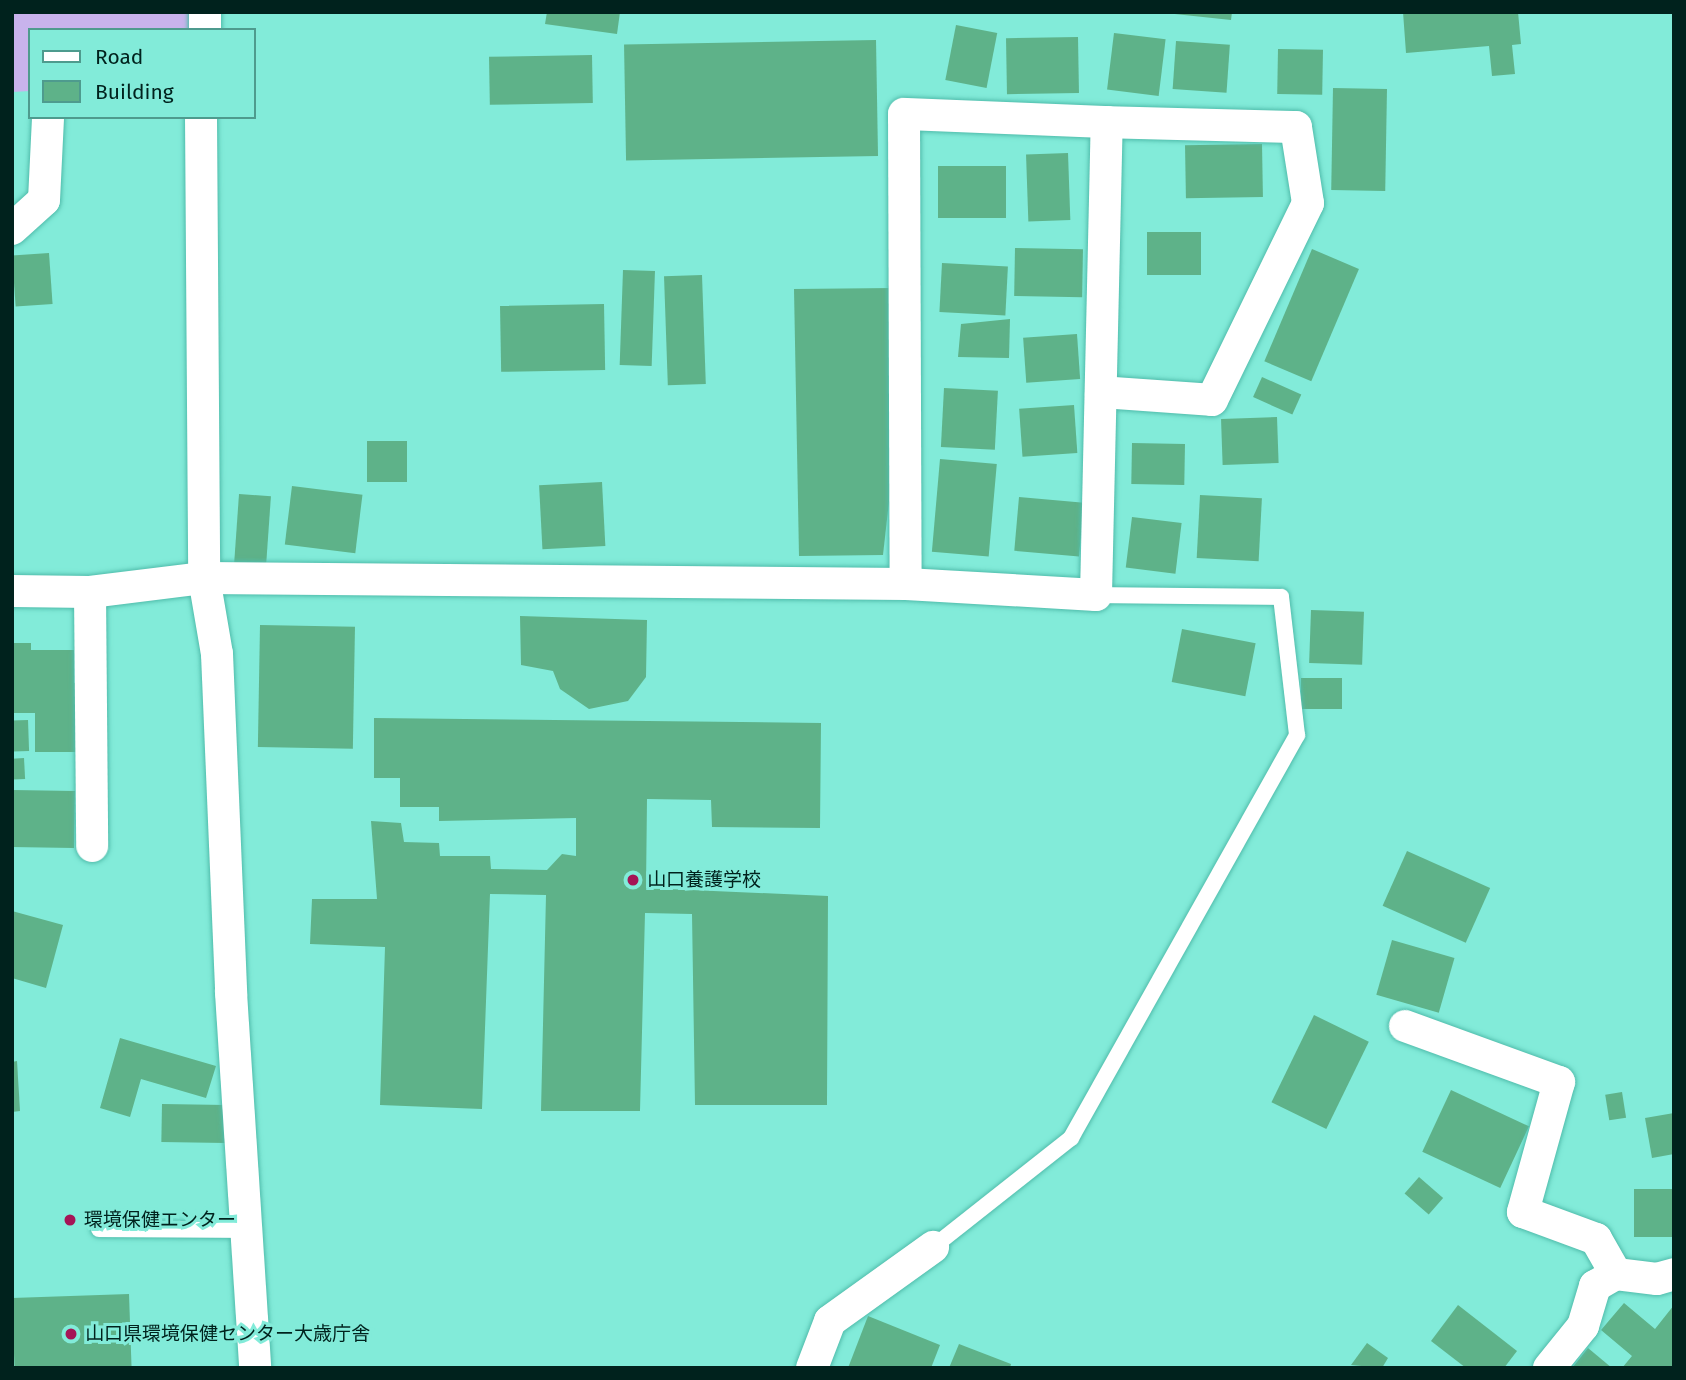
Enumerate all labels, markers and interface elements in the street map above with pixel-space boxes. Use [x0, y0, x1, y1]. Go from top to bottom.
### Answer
legend [28, 28, 256, 119]
text: Road [95, 44, 143, 70]
text: Building [95, 79, 174, 105]
place label: 山口養護学校 [647, 869, 761, 891]
marker: 山口養護学校 [625, 872, 641, 888]
place label: 環境保健エンター [84, 1209, 236, 1231]
marker: 環境保健エンター [62, 1212, 78, 1228]
place label: 山口県環境保健センター大歳庁舎 [85, 1323, 370, 1345]
marker: 山口県環境保健センター大歳庁舎 [63, 1326, 79, 1342]

